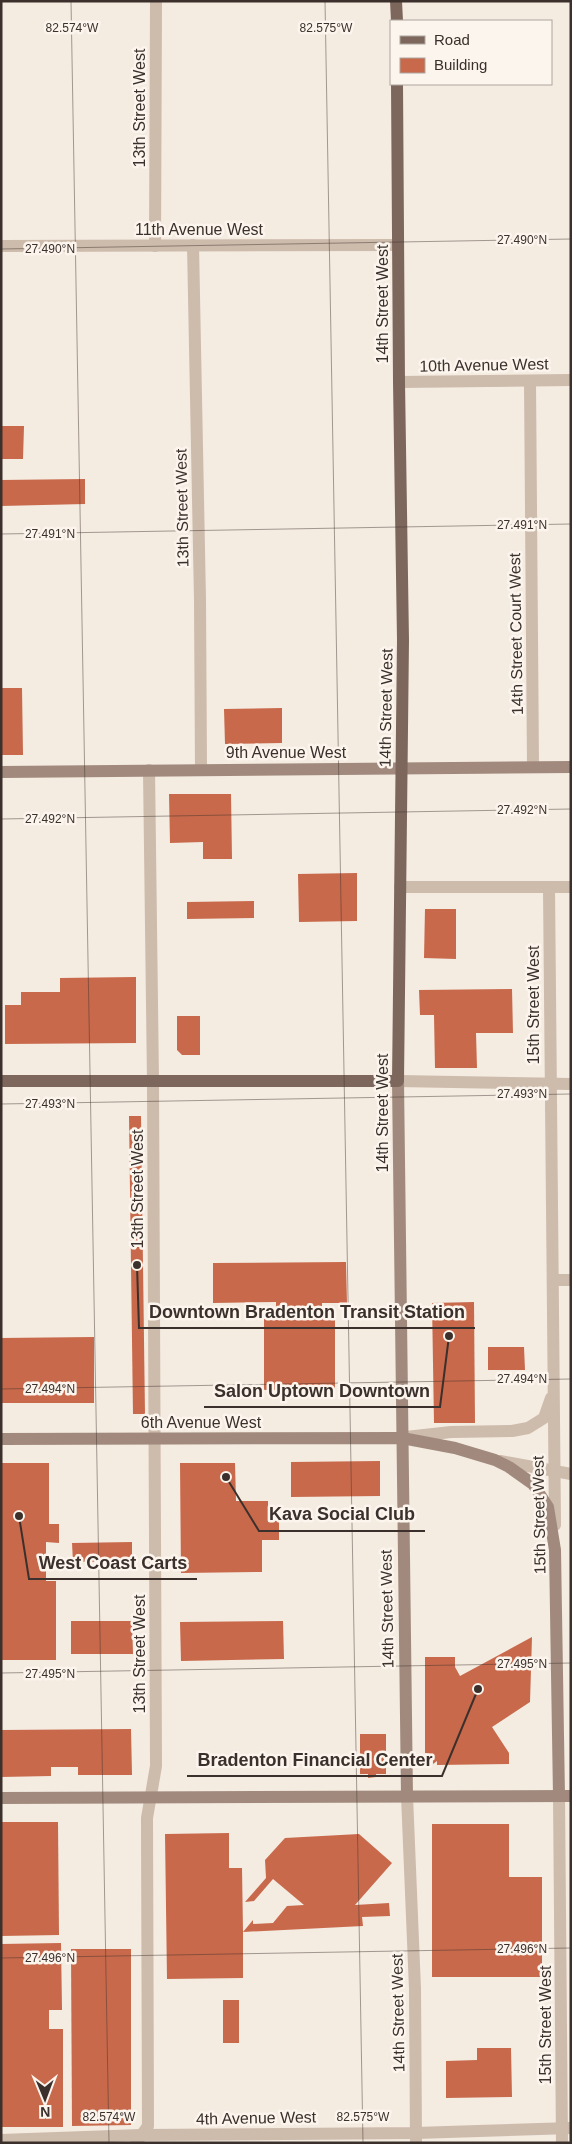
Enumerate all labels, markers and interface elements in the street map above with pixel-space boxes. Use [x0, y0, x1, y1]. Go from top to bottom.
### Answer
legend [390, 20, 552, 85]
text: 82.574°W [46, 21, 99, 35]
text: 82.575°W [300, 21, 353, 35]
text: Road [434, 31, 470, 48]
street label: 13th Street West [131, 48, 148, 167]
text: Building [434, 56, 487, 73]
street label: 11th Avenue West [135, 221, 264, 238]
text: 27.490°N [497, 233, 547, 247]
text: 27.490°N [25, 242, 75, 256]
street label: 14th Street West [374, 244, 391, 363]
street label: 10th Avenue West [419, 355, 549, 375]
street label: 13th Street West [172, 448, 192, 568]
text: 27.491°N [497, 518, 547, 532]
text: 27.491°N [25, 527, 75, 541]
street label: 14th Street Court West [506, 552, 526, 715]
street label: 14th Street West [376, 648, 396, 768]
street label: 9th Avenue West [226, 744, 347, 761]
text: 27.492°N [497, 803, 547, 817]
text: 27.492°N [25, 812, 75, 826]
street label: 15th Street West [525, 945, 542, 1064]
street label: 14th Street West [374, 1053, 391, 1172]
text: 27.493°N [497, 1087, 547, 1101]
text: 27.493°N [25, 1097, 75, 1111]
street label: 13th Street West [129, 1129, 146, 1248]
callout: Downtown Bradenton Transit Station [139, 1295, 475, 1328]
text: Downtown Bradenton Transit Station [149, 1302, 465, 1322]
text: 27.494°N [497, 1372, 547, 1386]
callout: Salon Uptown Downtown [204, 1374, 440, 1407]
text: Salon Uptown Downtown [214, 1381, 430, 1401]
text: 27.494°N [25, 1382, 75, 1396]
street label: 6th Avenue West [141, 1414, 262, 1431]
street label: 15th Street West [529, 1455, 549, 1575]
callout: Kava Social Club [259, 1498, 425, 1531]
text: Kava Social Club [269, 1504, 415, 1524]
callout: West Coast Carts [29, 1546, 197, 1579]
street label: 14th Street West [377, 1549, 397, 1669]
text: West Coast Carts [39, 1553, 187, 1573]
street label: 13th Street West [131, 1594, 148, 1713]
text: 27.495°N [497, 1657, 547, 1671]
text: 27.495°N [25, 1667, 75, 1681]
callout: Bradenton Financial Center [187, 1743, 442, 1776]
text: Bradenton Financial Center [197, 1750, 433, 1770]
text: 27.496°N [497, 1942, 547, 1956]
text: 27.496°N [25, 1951, 75, 1965]
street label: 14th Street West [388, 1953, 408, 2073]
street label: 15th Street West [537, 1965, 554, 2084]
north arrow [20, 2074, 70, 2124]
text: N [40, 2104, 50, 2120]
street label: 4th Avenue West [196, 2108, 317, 2128]
text: 82.574°W [83, 2110, 136, 2124]
text: 82.575°W [337, 2110, 390, 2124]

